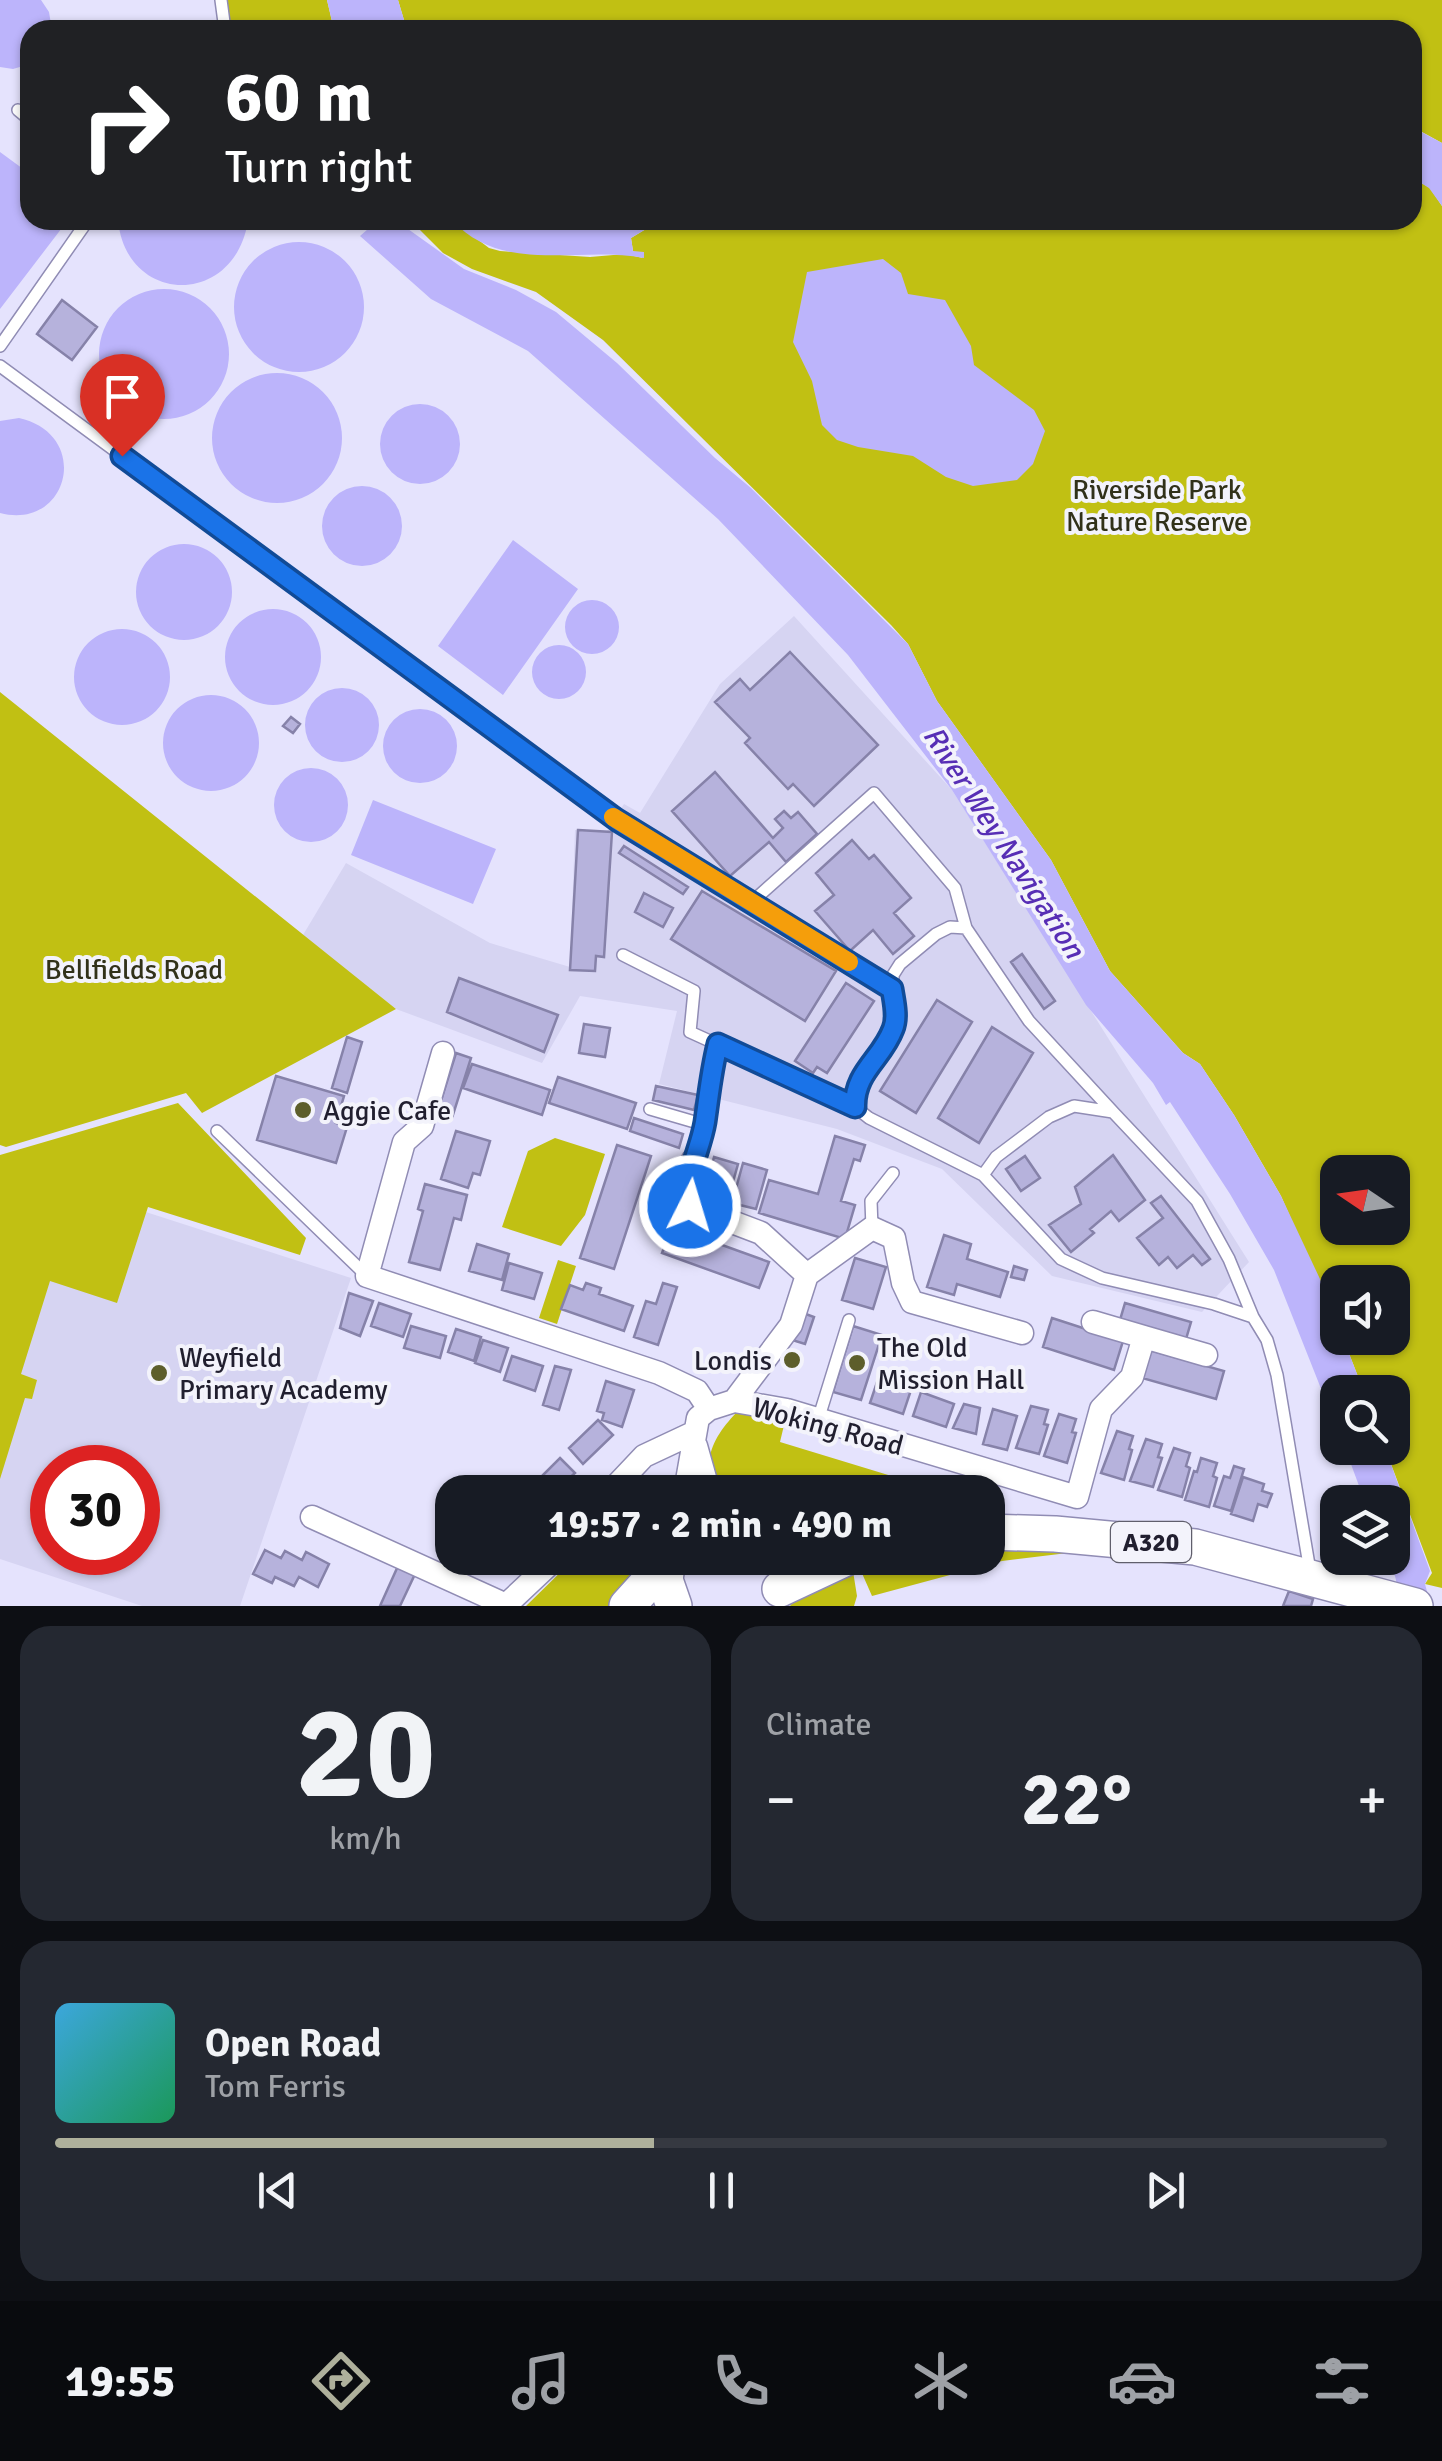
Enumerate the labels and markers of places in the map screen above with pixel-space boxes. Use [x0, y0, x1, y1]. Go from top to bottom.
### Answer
pin [80, 354, 165, 457]
place label: Aggie Cafe [323, 1094, 451, 1128]
marker: Aggie Cafe [292, 1099, 314, 1121]
place label: The Old Mission Hall [877, 1331, 1025, 1397]
place label: Weyfield Primary Academy [179, 1341, 388, 1407]
place label: Londis [694, 1344, 772, 1378]
marker: Londis [781, 1349, 803, 1371]
marker: The Old Mission Hall [846, 1352, 868, 1374]
marker: Weyfield Primary Academy [148, 1362, 170, 1384]

